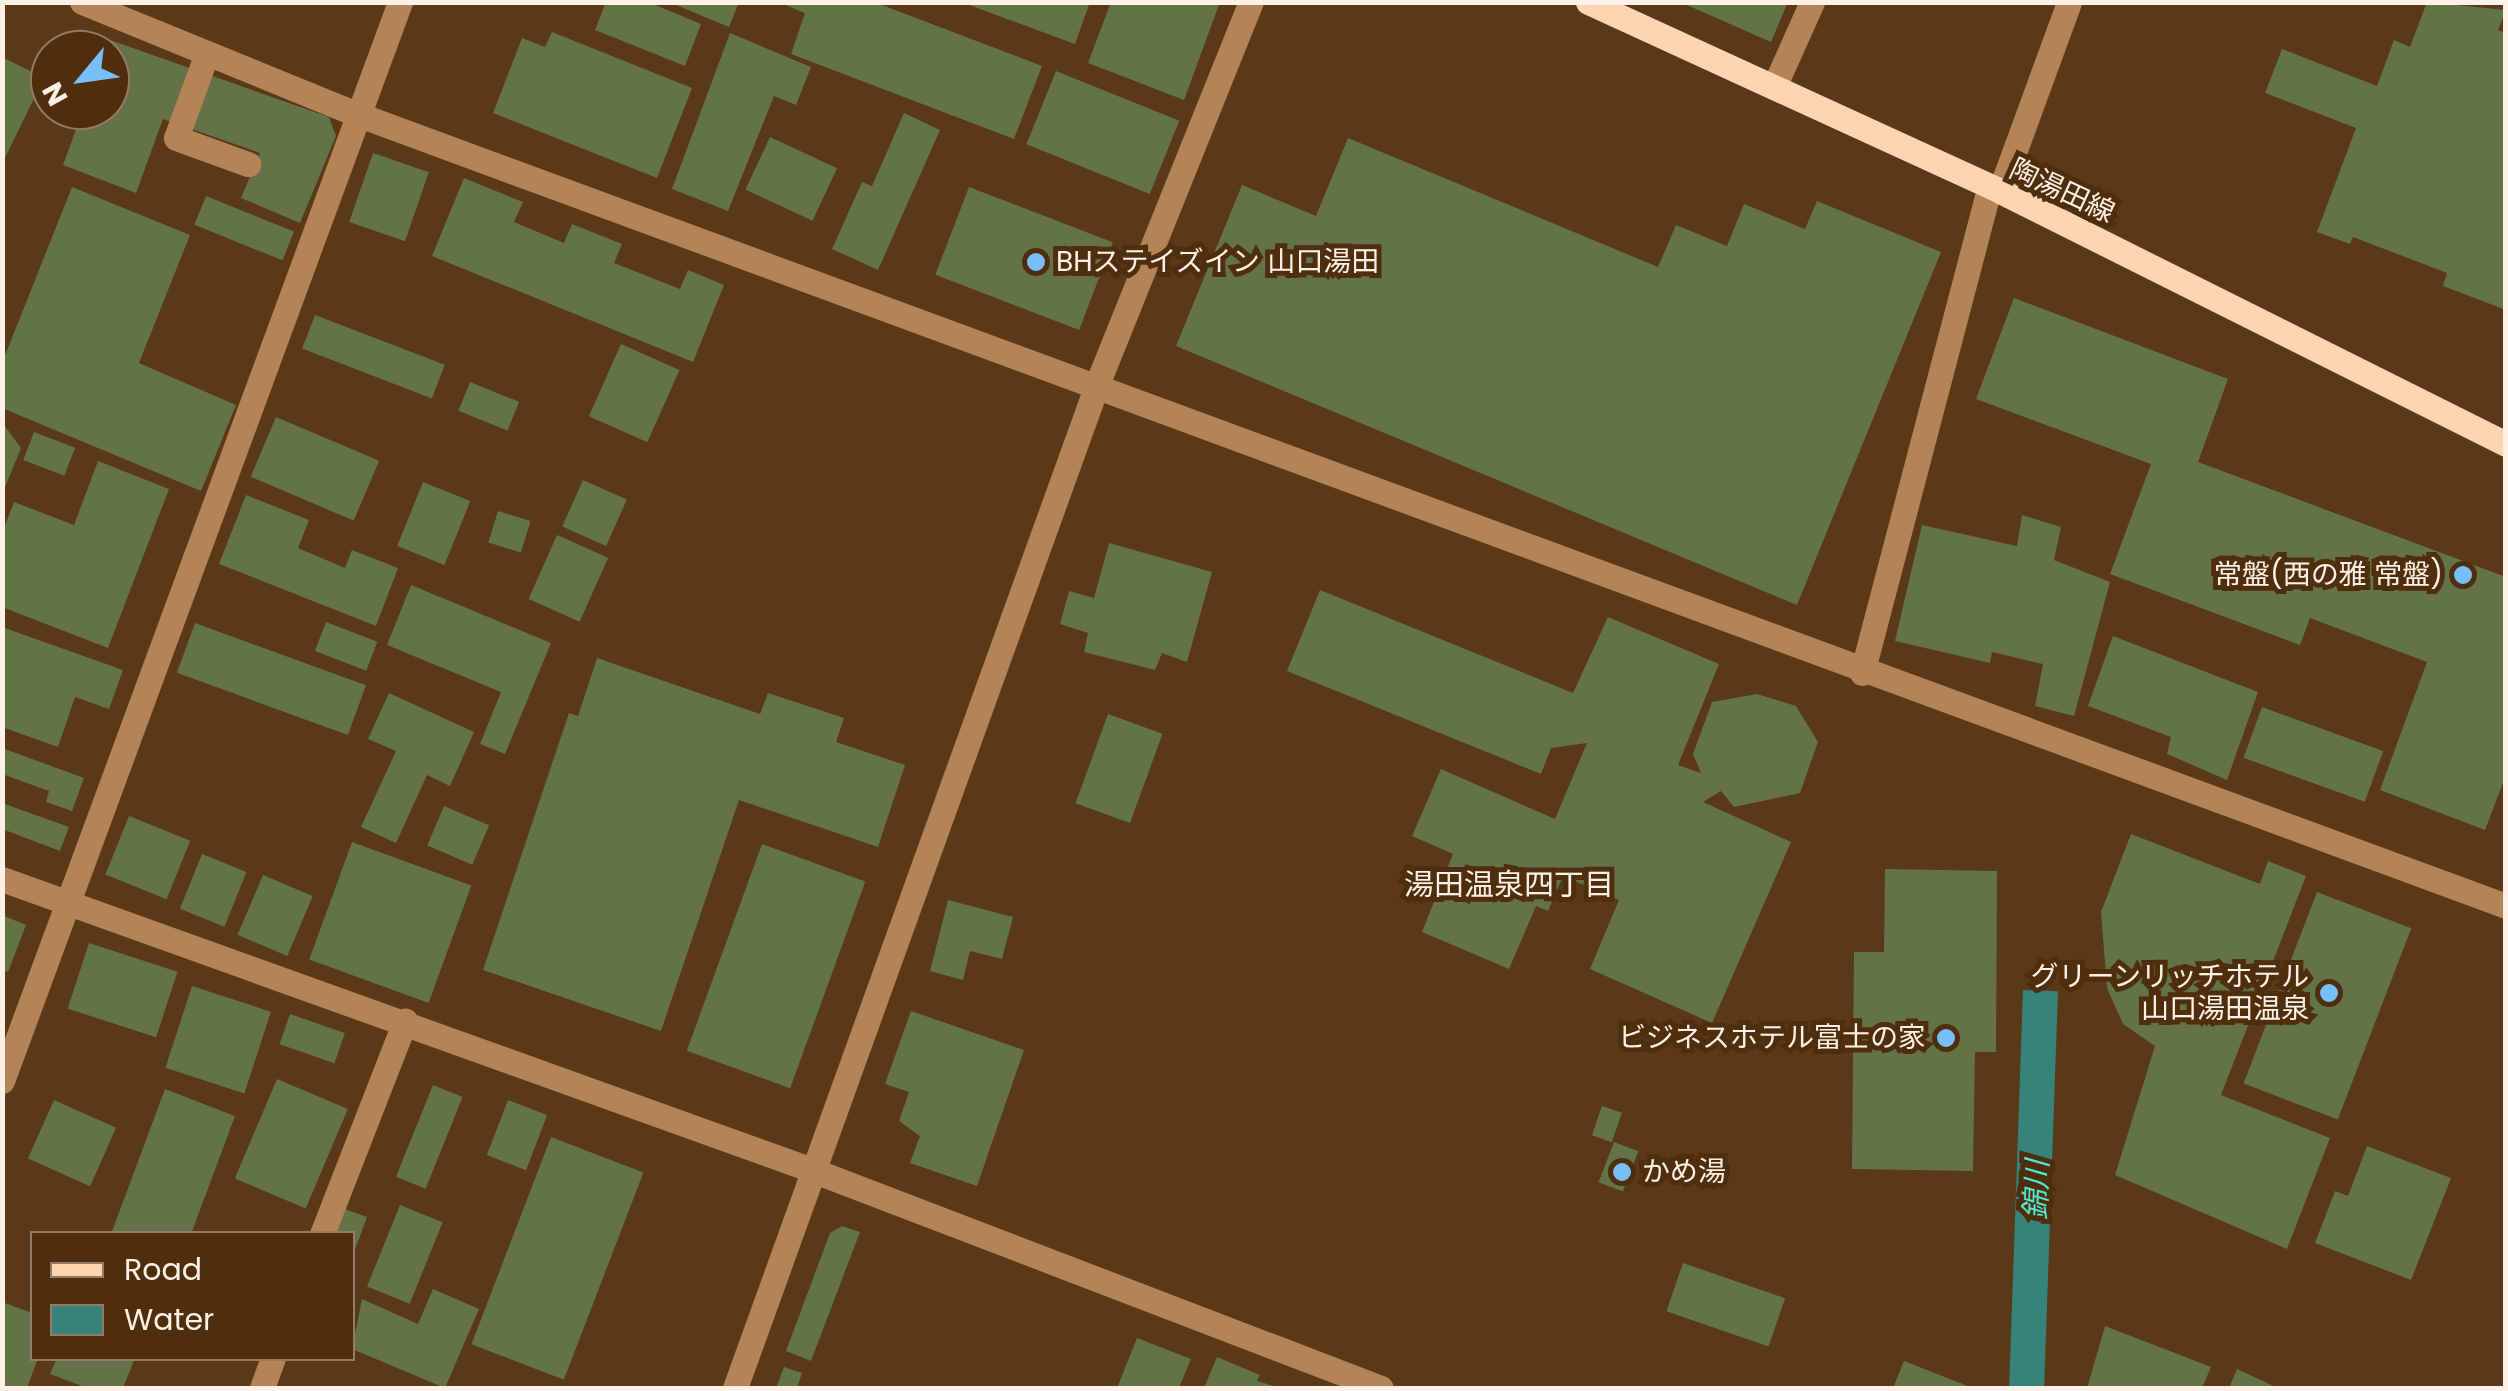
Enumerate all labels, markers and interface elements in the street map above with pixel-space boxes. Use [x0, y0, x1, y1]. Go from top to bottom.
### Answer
north arrow [30, 30, 130, 130]
text: N [33, 75, 77, 112]
street label: 陶湯田線 [2004, 152, 2120, 230]
place label: BHステイズイン 山口湯田 [1056, 245, 1380, 279]
marker: BHステイズイン 山口湯田 [1025, 251, 1047, 273]
place label: 常盤(西の雅 常盤) [2214, 558, 2443, 592]
marker: 常盤(西の雅 常盤) [2452, 564, 2474, 586]
district label: 湯田温泉四丁目 [1404, 867, 1614, 903]
place label: グリーンリッチホテル 山口湯田温泉 [2029, 960, 2309, 1026]
marker: グリーンリッチホテル 山口湯田温泉 [2318, 982, 2340, 1004]
place label: ビジネスホテル富士の家 [1618, 1021, 1926, 1055]
marker: ビジネスホテル富士の家 [1935, 1027, 1957, 1049]
place label: かめ湯 [1642, 1155, 1726, 1189]
water label: 錦川 [2018, 1159, 2056, 1221]
marker: かめ湯 [1611, 1161, 1633, 1183]
legend [30, 1231, 355, 1361]
text: Road [124, 1248, 202, 1291]
text: Water [124, 1298, 214, 1341]

